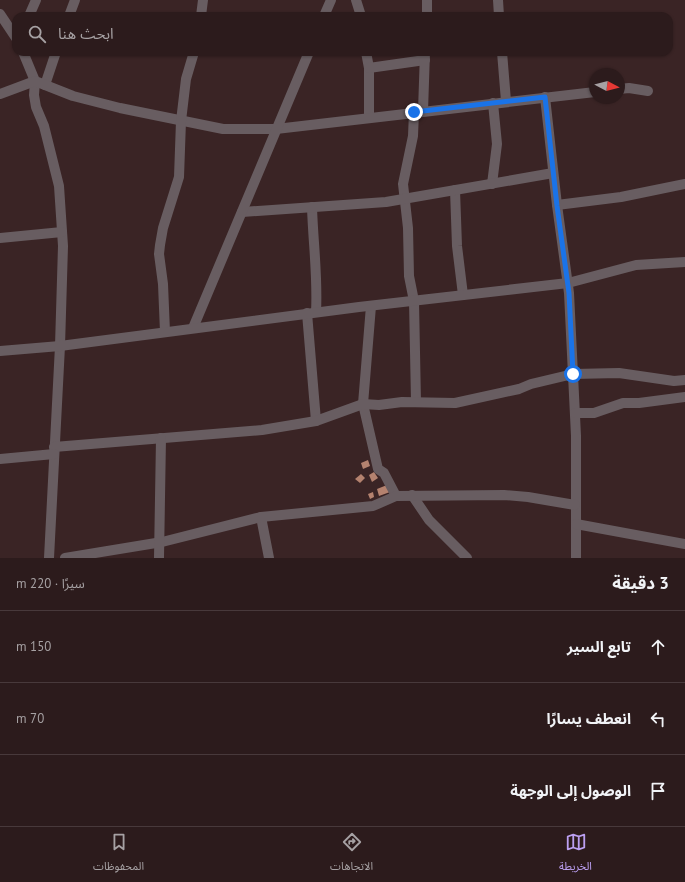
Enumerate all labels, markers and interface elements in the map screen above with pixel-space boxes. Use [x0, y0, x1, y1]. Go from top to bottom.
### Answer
search box [12, 12, 673, 56]
icon: search [26, 23, 48, 45]
text: ابحث هنا [58, 24, 114, 43]
north arrow [589, 68, 625, 104]
route end [405, 103, 423, 121]
route start [564, 365, 582, 383]
text: 3 دقيقة [612, 572, 669, 594]
text: سيرًا · 220 m [16, 575, 85, 592]
icon: ahead [647, 636, 669, 658]
text: تابع السير [567, 637, 631, 656]
text: 150 m [16, 638, 51, 655]
icon: left [647, 708, 669, 730]
text: انعطف يسارًا [547, 709, 631, 728]
text: 70 m [16, 710, 44, 727]
icon: arrive [647, 780, 669, 802]
text: الوصول إلى الوجهة [510, 781, 631, 800]
tab: المحفوظات [93, 831, 144, 878]
tab: الاتجاهات [330, 831, 373, 878]
tab: الخريطة [559, 831, 592, 878]

